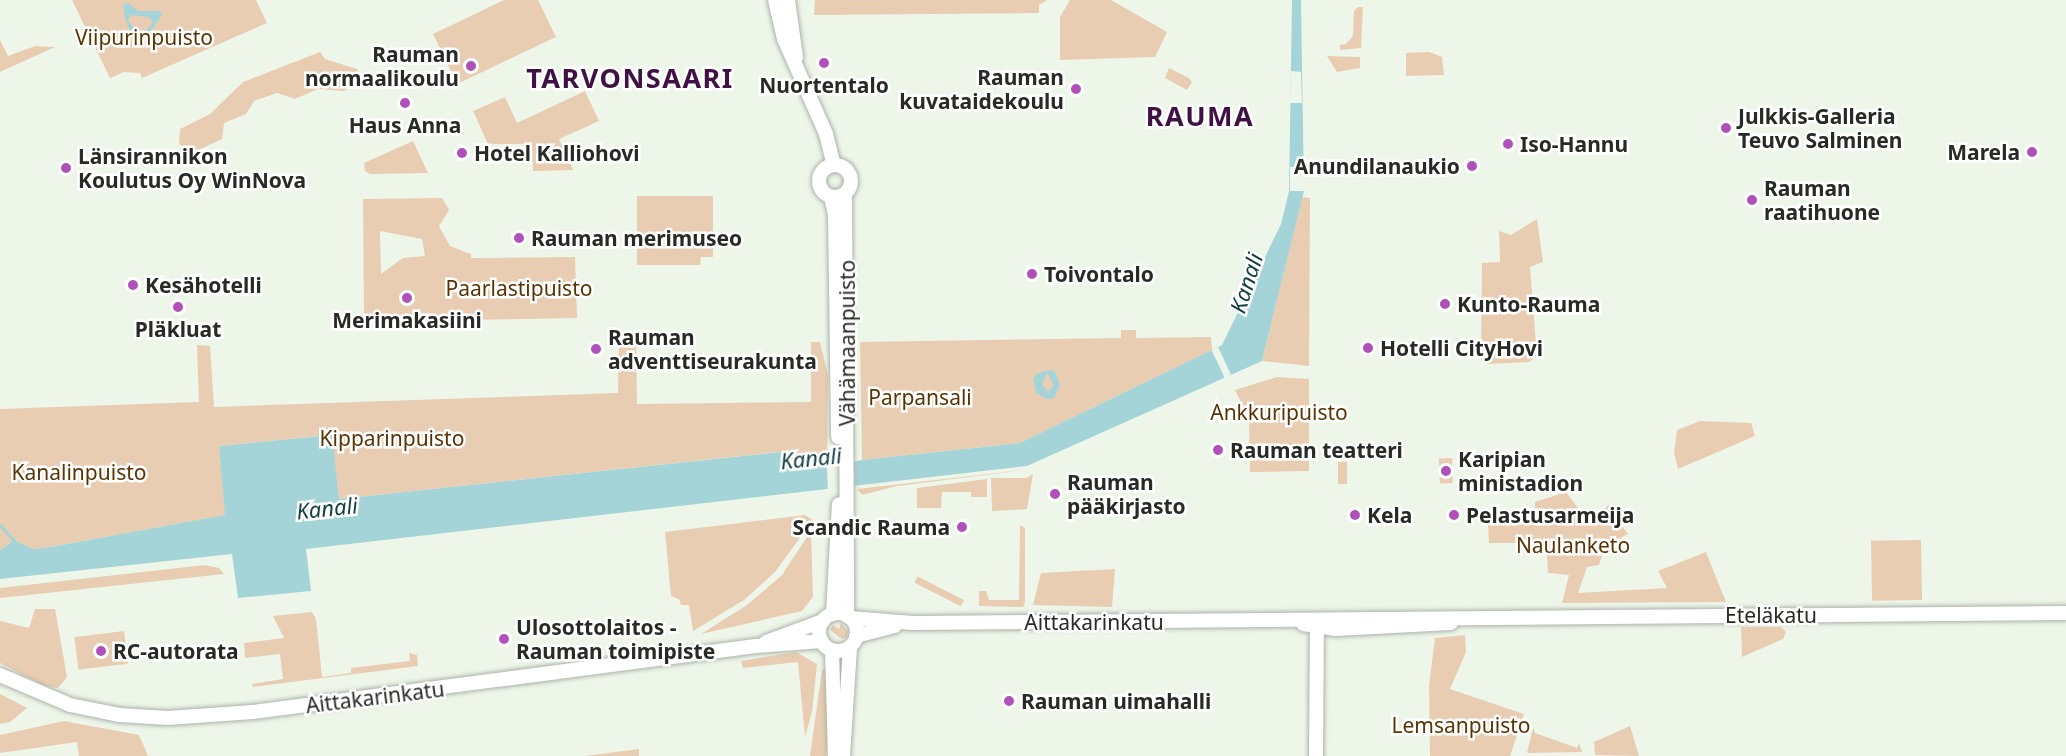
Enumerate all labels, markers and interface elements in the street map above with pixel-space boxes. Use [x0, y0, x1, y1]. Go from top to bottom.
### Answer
park label: Viipurinpuisto [75, 24, 213, 50]
place label: Rauman normaalikoulu [305, 41, 459, 91]
marker: Nuortentalo [817, 56, 831, 70]
marker: Rauman normaalikoulu [464, 59, 478, 73]
district label: TARVONSAARI [526, 62, 734, 94]
place label: Rauman kuvataidekoulu [899, 64, 1064, 114]
place label: Nuortentalo [759, 72, 889, 98]
marker: Rauman kuvataidekoulu [1069, 82, 1083, 96]
marker: Haus Anna [398, 96, 412, 110]
district label: RAUMA [1146, 100, 1254, 132]
place label: Julkkis-Galleria Teuvo Salminen [1738, 103, 1902, 153]
place label: Haus Anna [349, 112, 461, 138]
marker: Julkkis-Galleria Teuvo Salminen [1719, 121, 1733, 135]
place label: Iso-Hannu [1520, 131, 1628, 157]
marker: Iso-Hannu [1501, 137, 1515, 151]
place label: Marela [1947, 139, 2020, 165]
place label: Hotel Kalliohovi [474, 140, 640, 166]
place label: Länsirannikon Koulutus Oy WinNova [78, 143, 306, 193]
marker: Marela [2025, 145, 2039, 159]
marker: Hotel Kalliohovi [455, 146, 469, 160]
place label: Anundilanaukio [1294, 153, 1460, 179]
marker: Anundilanaukio [1465, 159, 1479, 173]
marker: Länsirannikon Koulutus Oy WinNova [59, 161, 73, 175]
place label: Rauman raatihuone [1764, 175, 1880, 225]
marker: Rauman raatihuone [1745, 193, 1759, 207]
place label: Rauman merimuseo [531, 225, 742, 251]
marker: Rauman merimuseo [512, 231, 526, 245]
water label: Kanali [1224, 250, 1268, 316]
street label: Vähämaanpuisto [834, 260, 860, 426]
place label: Toivontalo [1044, 261, 1154, 287]
marker: Toivontalo [1025, 267, 1039, 281]
place label: Kesähotelli [145, 272, 262, 298]
park label: Paarlastipuisto [446, 275, 592, 301]
marker: Kesähotelli [126, 278, 140, 292]
marker: Merimakasiini [400, 291, 414, 305]
place label: Kunto-Rauma [1457, 291, 1600, 317]
marker: Kunto-Rauma [1438, 297, 1452, 311]
marker: Pläkluat [171, 300, 185, 314]
place label: Merimakasiini [332, 307, 482, 333]
place label: Pläkluat [135, 316, 221, 342]
place label: Rauman adventtiseurakunta [608, 324, 817, 374]
place label: Hotelli CityHovi [1380, 335, 1543, 361]
marker: Hotelli CityHovi [1361, 341, 1375, 355]
marker: Rauman adventtiseurakunta [589, 342, 603, 356]
park label: Parpansali [868, 384, 972, 410]
park label: Ankkuripuisto [1210, 399, 1348, 425]
park label: Kipparinpuisto [320, 425, 464, 451]
place label: Rauman teatteri [1230, 437, 1403, 463]
water label: Kanali [779, 442, 843, 474]
marker: Rauman teatteri [1211, 443, 1225, 457]
place label: Karipian ministadion [1458, 446, 1583, 496]
park label: Kanalinpuisto [11, 459, 147, 485]
marker: Karipian ministadion [1439, 464, 1453, 478]
place label: Rauman pääkirjasto [1067, 469, 1186, 519]
marker: Rauman pääkirjasto [1048, 487, 1062, 501]
water label: Kanali [295, 492, 359, 524]
place label: Kela [1367, 502, 1412, 528]
place label: Pelastusarmeija [1466, 502, 1634, 528]
marker: Kela [1348, 508, 1362, 522]
marker: Pelastusarmeija [1447, 508, 1461, 522]
place label: Scandic Rauma [792, 514, 950, 540]
marker: Scandic Rauma [955, 520, 969, 534]
park label: Naulanketo [1516, 532, 1630, 558]
street label: Eteläkatu [1725, 602, 1817, 628]
street label: Aittakarinkatu [1024, 609, 1164, 635]
place label: Ulosottolaitos - Rauman toimipiste [516, 614, 715, 664]
marker: Ulosottolaitos - Rauman toimipiste [497, 632, 511, 646]
place label: RC-autorata [113, 638, 239, 664]
marker: RC-autorata [94, 644, 108, 658]
street label: Aittakarinkatu [304, 676, 446, 718]
place label: Rauman uimahalli [1021, 688, 1211, 714]
marker: Rauman uimahalli [1002, 694, 1016, 708]
park label: Lemsanpuisto [1392, 712, 1530, 738]

